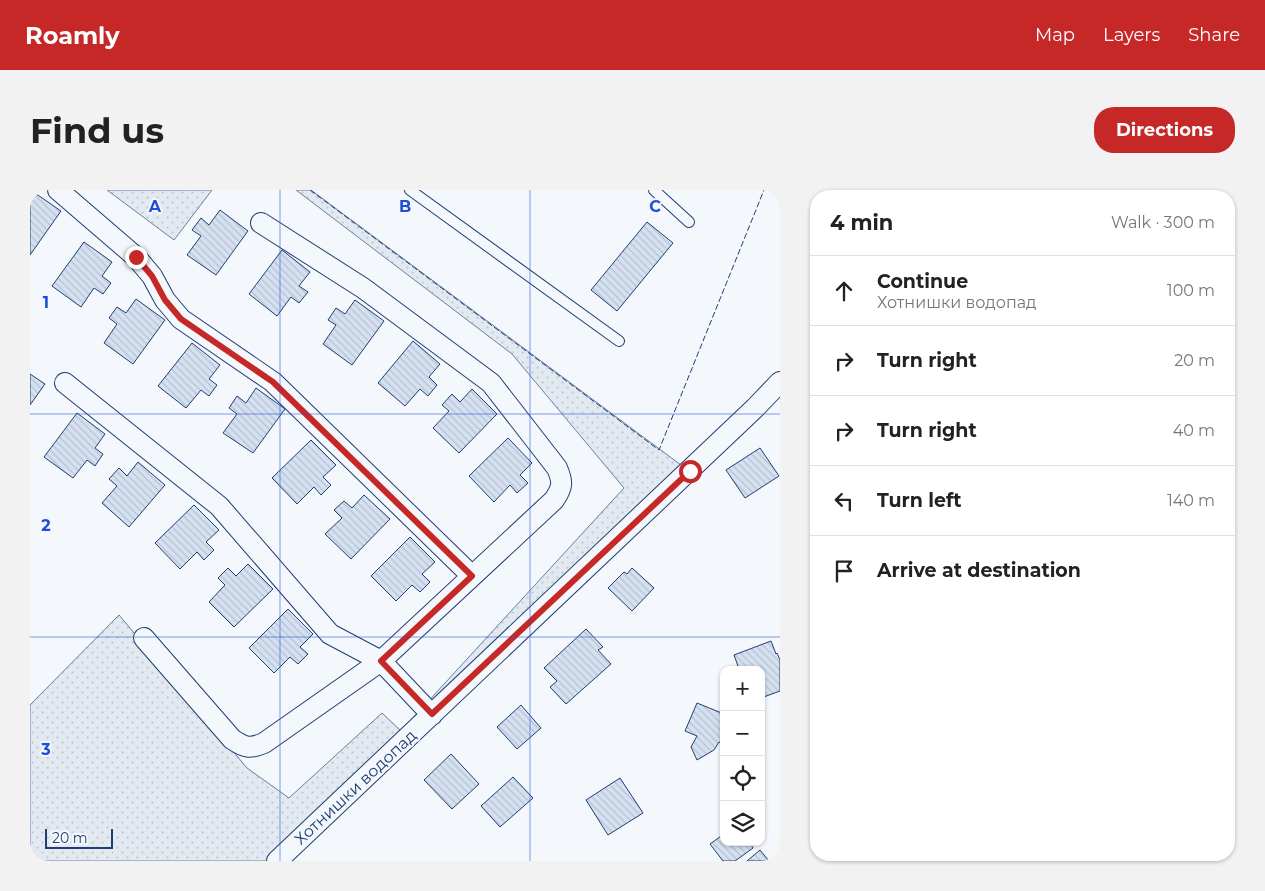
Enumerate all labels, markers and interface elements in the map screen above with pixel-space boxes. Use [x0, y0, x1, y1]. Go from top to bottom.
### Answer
text: Roamly [25, 21, 120, 50]
text: Map [1035, 24, 1075, 46]
text: Layers [1103, 24, 1160, 46]
text: Share [1188, 24, 1240, 46]
button: Directions [1094, 107, 1235, 153]
text: Find us [30, 109, 164, 152]
text: A [148, 197, 162, 216]
text: B [399, 197, 411, 216]
text: C [649, 197, 661, 216]
text: 4 min [830, 210, 893, 235]
text: Walk · 300 m [1111, 213, 1215, 232]
route end [125, 246, 148, 269]
text: Continue [877, 270, 968, 293]
icon: ahead [830, 277, 858, 305]
text: 100 m [1167, 281, 1215, 300]
text: 1 [43, 293, 49, 312]
text: Хотнишки водопад [877, 293, 1036, 312]
icon: right [830, 347, 858, 375]
text: Turn right [877, 349, 977, 372]
text: 20 m [1174, 351, 1215, 370]
icon: right [830, 417, 858, 445]
text: Turn right [877, 419, 977, 442]
text: 40 m [1173, 421, 1215, 440]
route start [679, 460, 702, 483]
icon: left [830, 487, 858, 515]
text: Turn left [877, 489, 962, 512]
text: 140 m [1167, 491, 1215, 510]
text: 2 [41, 516, 51, 535]
icon: arrive [830, 557, 858, 585]
text: Arrive at destination [877, 559, 1081, 582]
map controls [720, 666, 765, 846]
button: + [720, 666, 765, 711]
button: − [720, 711, 765, 756]
street label: Хотнишки водопад [291, 726, 420, 849]
text: 3 [40, 740, 51, 759]
button: locate [720, 756, 765, 801]
button: layers [720, 801, 765, 846]
scale bar [45, 826, 112, 849]
text: 20 m [52, 829, 88, 847]

